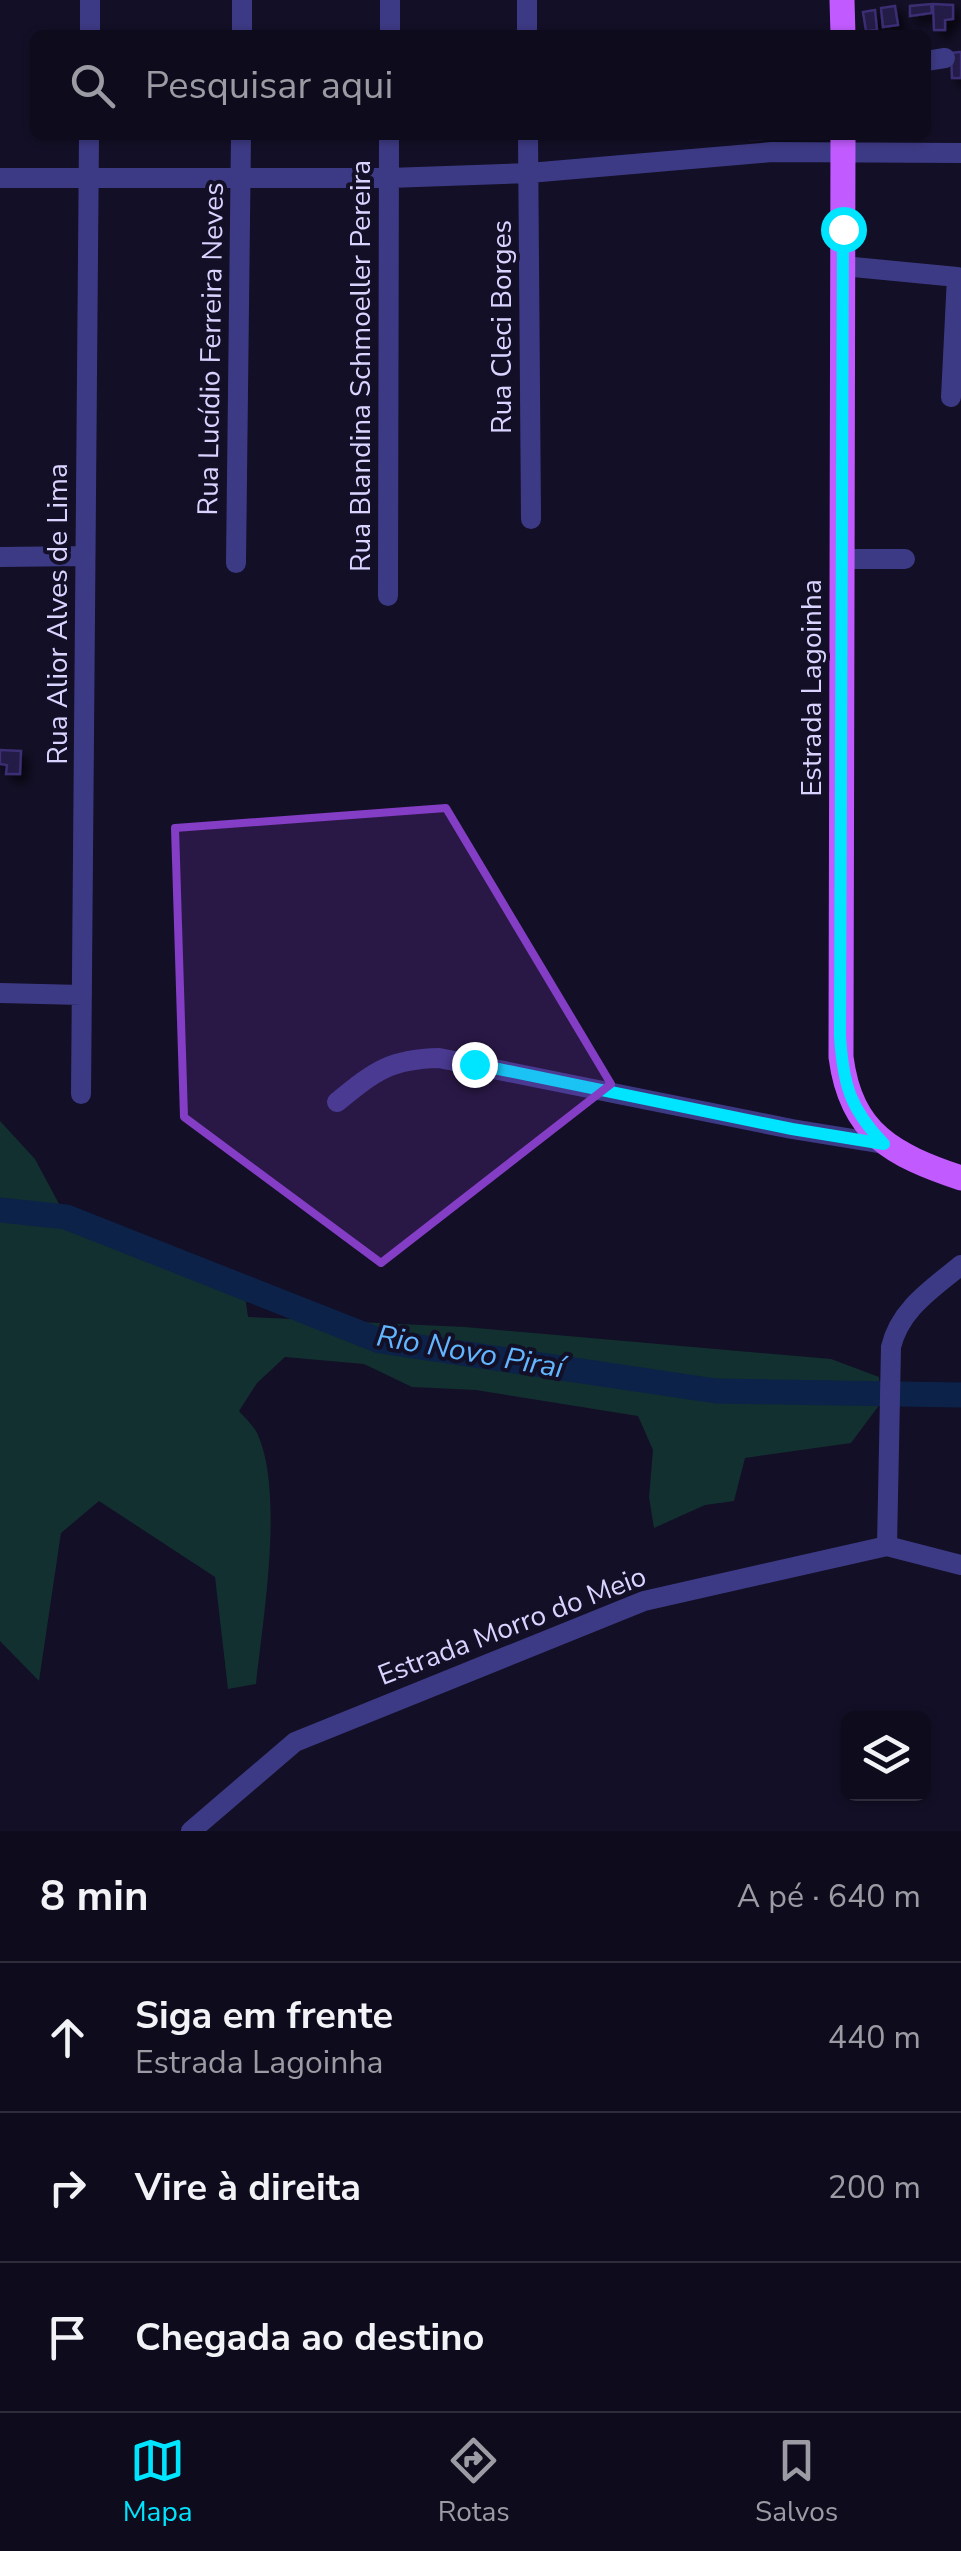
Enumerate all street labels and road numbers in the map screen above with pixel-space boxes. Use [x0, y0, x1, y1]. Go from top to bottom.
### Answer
street label: Rua Blandina Schmoeller Pereira [342, 160, 380, 572]
street label: Rua Lucídio Ferreira Neves [189, 182, 233, 516]
street label: Rua Cleci Borges [483, 220, 521, 434]
street label: Rua Alior Alves de Lima [39, 463, 77, 765]
street label: Estrada Lagoinha [793, 579, 831, 797]
street label: Estrada Morro do Meio [372, 1557, 652, 1695]

